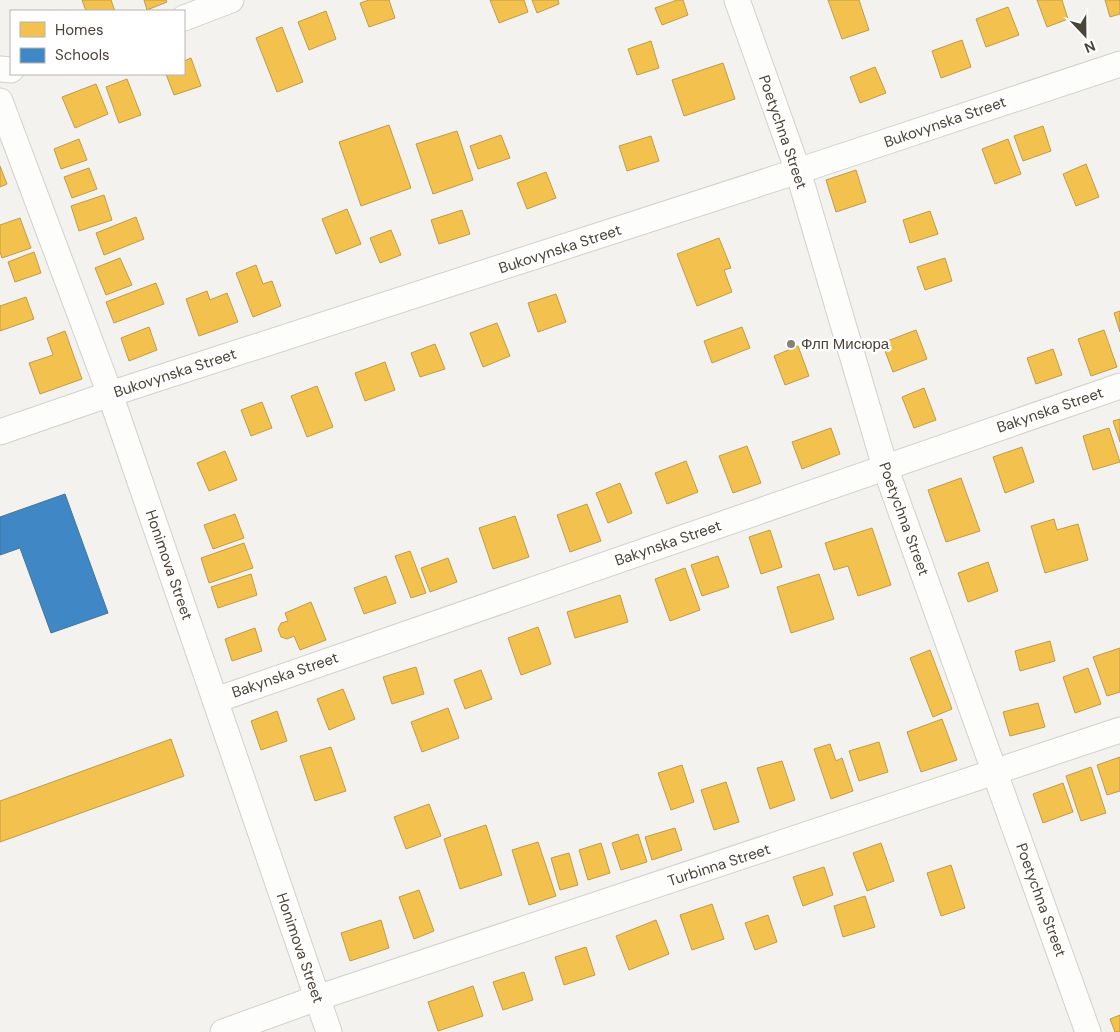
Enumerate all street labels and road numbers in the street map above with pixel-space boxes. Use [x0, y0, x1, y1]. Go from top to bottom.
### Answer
street label: Poetychna Street [754, 72, 812, 192]
street label: Bukovynska Street [881, 92, 1009, 152]
street label: Bukovynska Street [496, 220, 624, 278]
street label: Bukovynska Street [111, 344, 239, 402]
street label: Bakynska Street [994, 382, 1106, 438]
street label: Poetychna Street [874, 459, 934, 579]
street label: Honimova Street [141, 507, 197, 623]
street label: Bakynska Street [612, 515, 724, 571]
street label: Bakynska Street [229, 647, 341, 703]
street label: Turbinna Street [665, 839, 773, 891]
street label: Poetychna Street [1011, 840, 1071, 960]
street label: Honimova Street [272, 890, 328, 1006]

